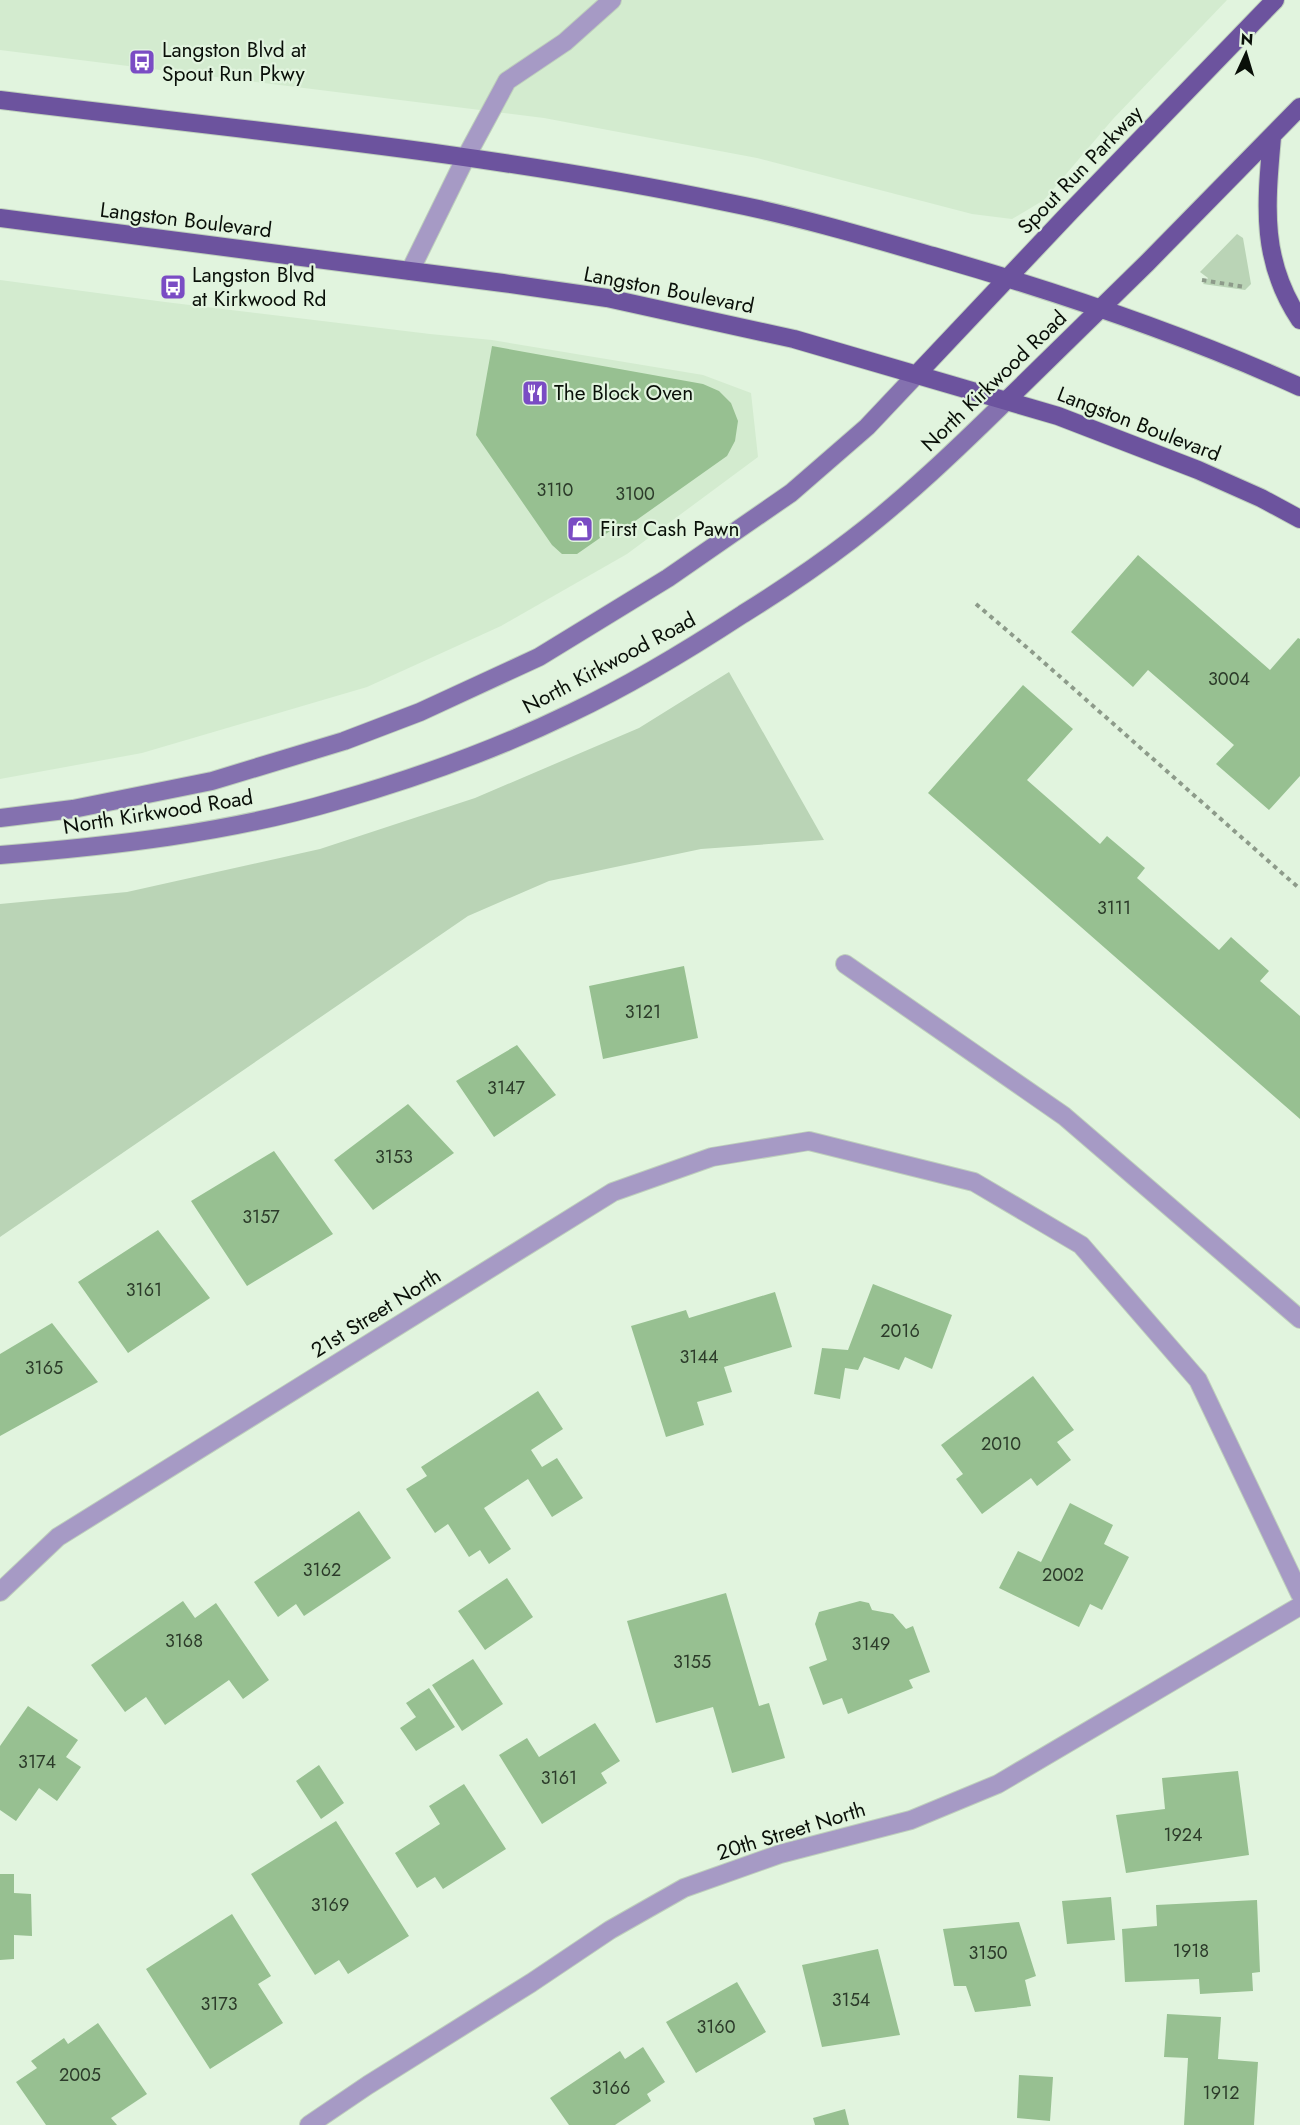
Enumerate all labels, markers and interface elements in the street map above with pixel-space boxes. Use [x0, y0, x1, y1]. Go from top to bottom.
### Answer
north arrow [1216, 24, 1276, 84]
text: N [1240, 28, 1254, 51]
place label: Langston Blvd at Spout Run Pkwy [162, 35, 306, 89]
bus stop icon: Langston Blvd at Spout Run Pkwy [127, 47, 157, 77]
street label: Spout Run Parkway [1011, 98, 1150, 241]
street label: Langston Boulevard [98, 195, 274, 245]
street label: Langston Boulevard [581, 259, 757, 321]
place label: Langston Blvd at Kirkwood Rd [192, 260, 326, 314]
bus stop icon: Langston Blvd at Kirkwood Rd [158, 272, 188, 302]
street label: North Kirkwood Road [915, 304, 1073, 458]
restaurant icon: The Block Oven [520, 378, 550, 408]
place label: The Block Oven [554, 378, 693, 408]
street label: Langston Boulevard [1053, 379, 1225, 469]
house number: 3110 [537, 477, 574, 503]
house number: 3100 [615, 481, 655, 507]
shop icon: First Cash Pawn [565, 514, 595, 544]
place label: First Cash Pawn [600, 514, 739, 544]
street label: North Kirkwood Road [517, 605, 701, 721]
house number: 3004 [1208, 666, 1250, 692]
street label: North Kirkwood Road [61, 782, 255, 842]
house number: 3111 [1097, 895, 1131, 921]
house number: 3121 [625, 999, 661, 1025]
house number: 3147 [487, 1075, 525, 1101]
house number: 3153 [375, 1144, 413, 1170]
house number: 3157 [242, 1204, 280, 1230]
street label: 21st Street North [305, 1261, 447, 1365]
house number: 3161 [126, 1277, 162, 1303]
house number: 2016 [880, 1318, 920, 1344]
house number: 3144 [680, 1344, 718, 1370]
house number: 3165 [25, 1355, 63, 1381]
house number: 2010 [981, 1431, 1021, 1457]
house number: 3162 [303, 1557, 341, 1583]
house number: 2002 [1042, 1562, 1084, 1588]
house number: 3168 [165, 1628, 203, 1654]
house number: 3149 [852, 1631, 890, 1657]
house number: 3155 [673, 1649, 711, 1675]
house number: 3174 [18, 1749, 56, 1775]
house number: 3161 [541, 1765, 577, 1791]
street label: 20th Street North [713, 1794, 869, 1868]
house number: 1924 [1163, 1822, 1203, 1848]
house number: 3169 [311, 1892, 349, 1918]
house number: 1918 [1173, 1938, 1209, 1964]
house number: 3150 [969, 1940, 1008, 1966]
house number: 3154 [832, 1987, 870, 2013]
house number: 3173 [200, 1991, 238, 2017]
house number: 3160 [696, 2014, 736, 2040]
house number: 2005 [59, 2062, 101, 2088]
house number: 3166 [592, 2075, 630, 2101]
house number: 1912 [1203, 2080, 1239, 2106]

